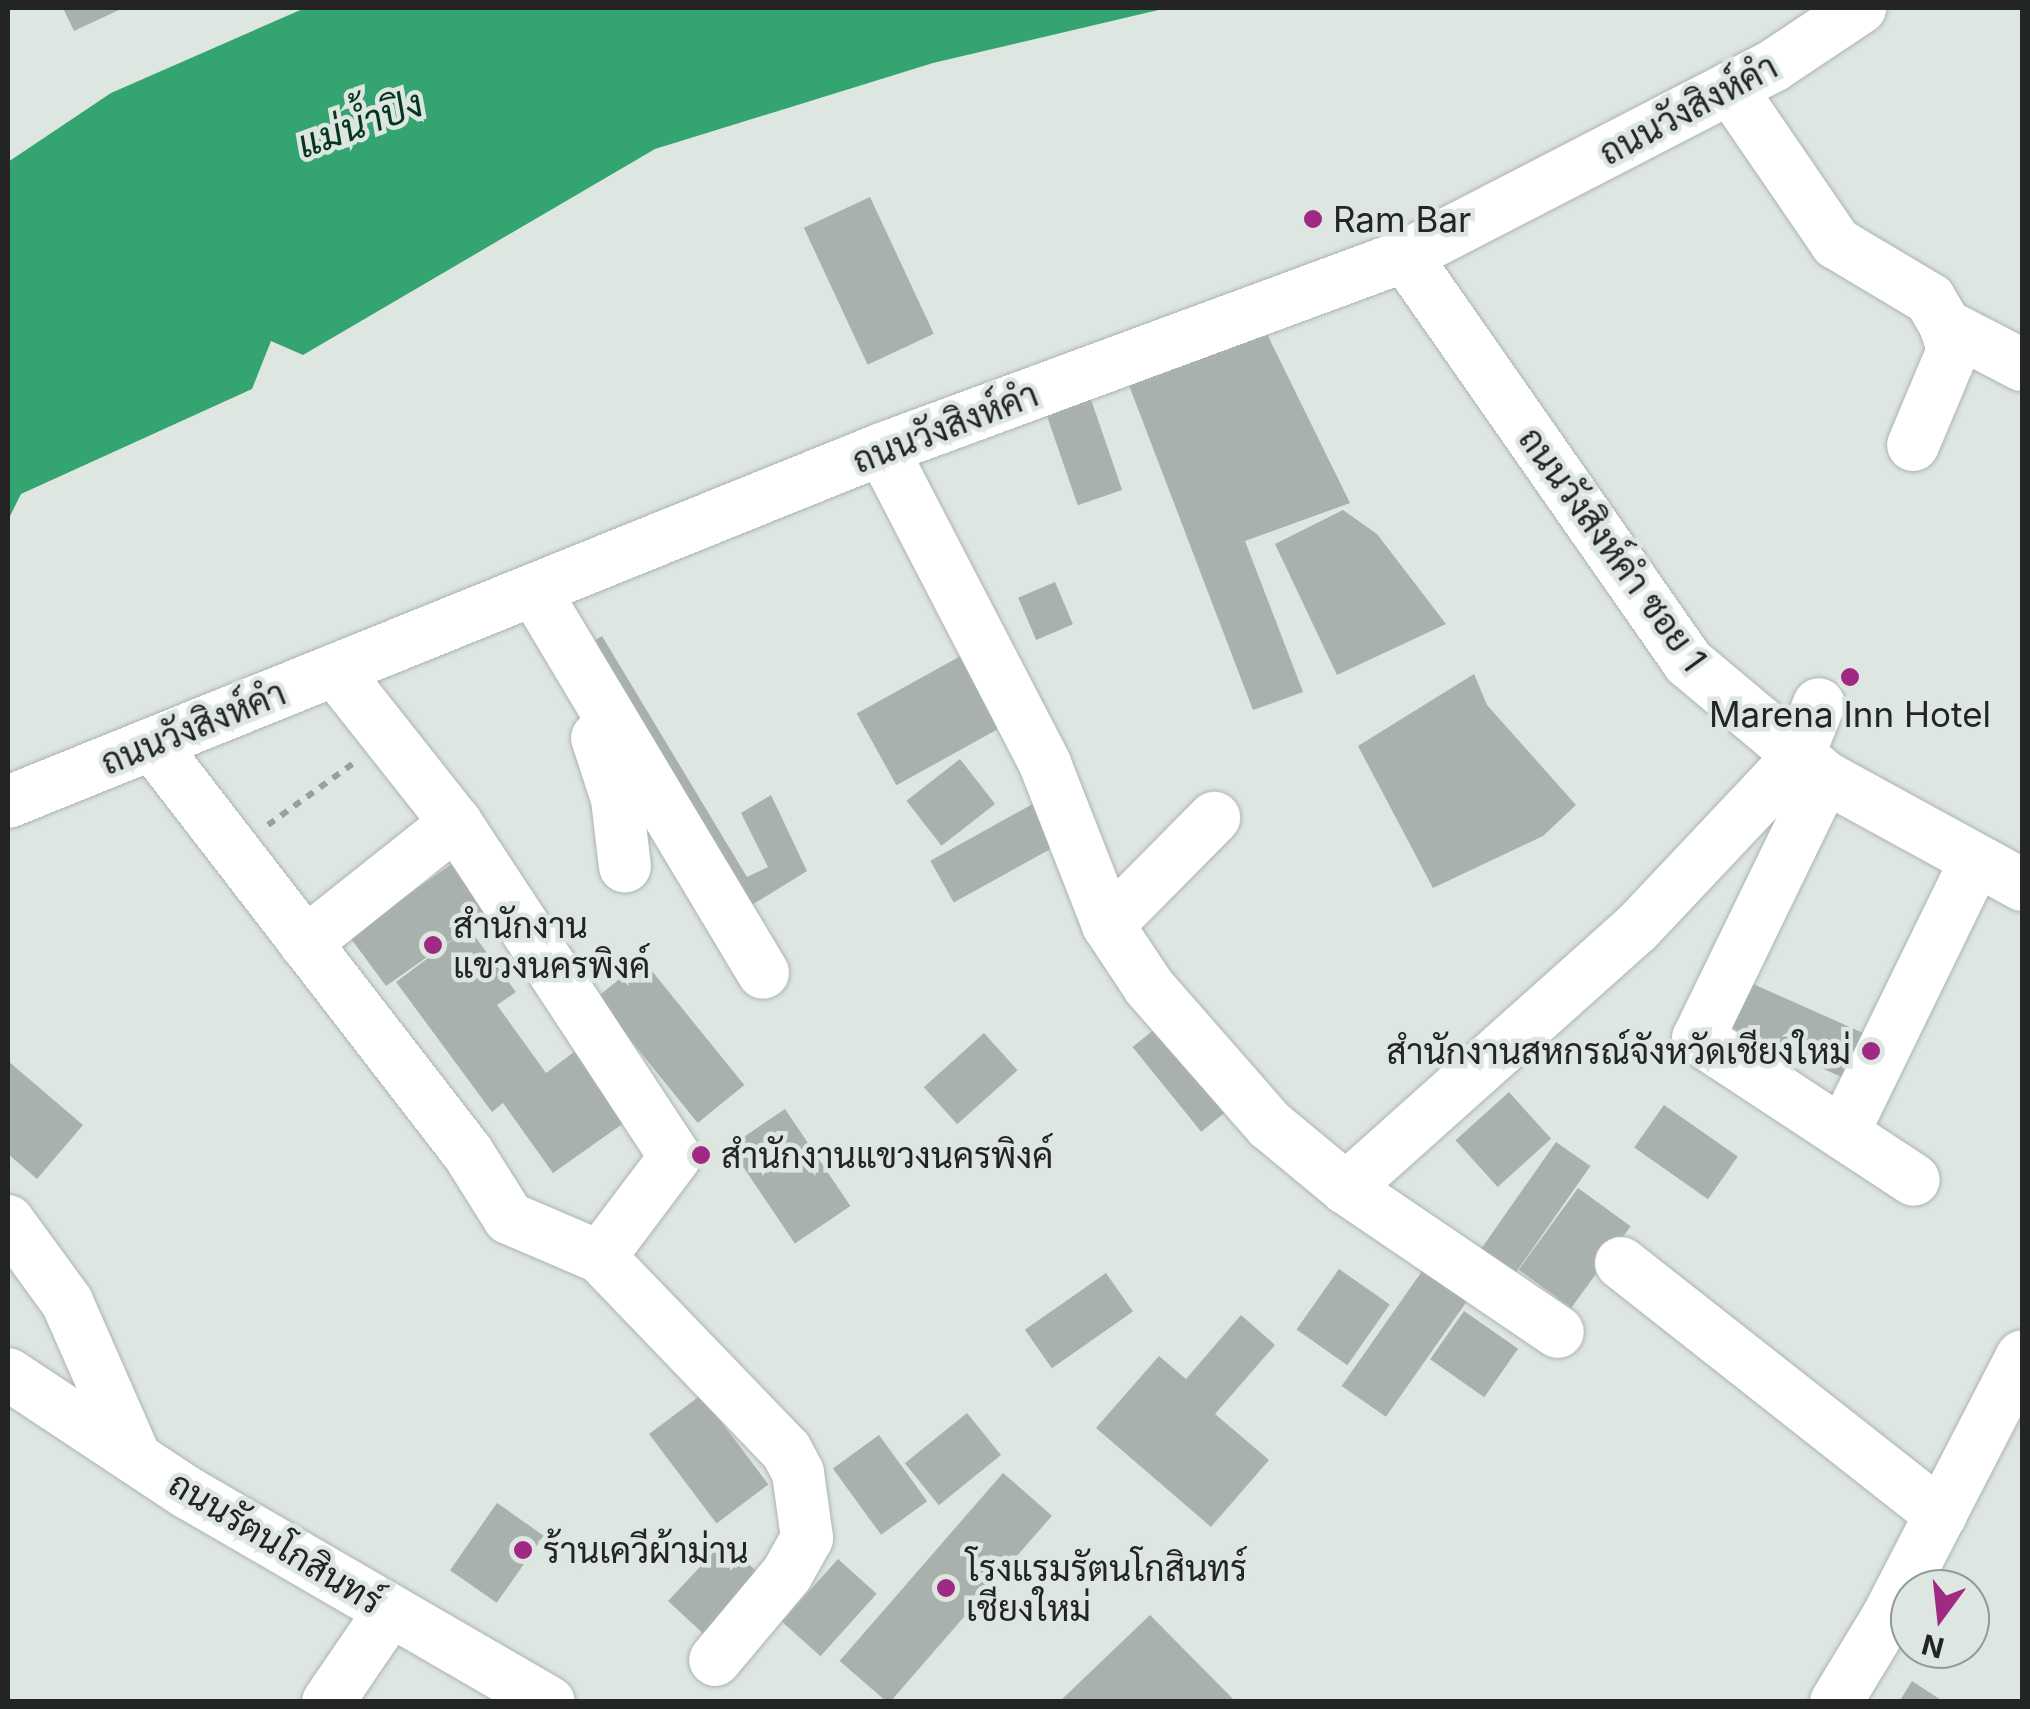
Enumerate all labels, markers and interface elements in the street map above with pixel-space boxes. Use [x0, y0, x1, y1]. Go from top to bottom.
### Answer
street label: ถนนวังสิงห์คำ [1592, 45, 1784, 173]
water label: แม่น้ำปิง [291, 80, 429, 168]
place label: Ram Bar [1333, 198, 1471, 240]
marker: Ram Bar [1302, 208, 1324, 230]
street label: ถนนวังสิงห์คำ [846, 372, 1044, 482]
street label: ถนนวังสิงห์คำ ซอย 1 [1510, 419, 1716, 679]
marker: Marena Inn Hotel [1839, 666, 1861, 688]
street label: ถนนวังสิงห์คำ [95, 671, 291, 783]
place label: Marena Inn Hotel [1709, 693, 1991, 735]
place label: สำนักงาน แขวงนครพิงค์ [453, 904, 650, 986]
marker: สำนักงาน แขวงนครพิงค์ [422, 934, 444, 956]
place label: สำนักงานสหกรณ์จังหวัดเชียงใหม่ [1386, 1030, 1851, 1072]
marker: สำนักงานสหกรณ์จังหวัดเชียงใหม่ [1860, 1040, 1882, 1062]
place label: สำนักงานแขวงนครพิงค์ [721, 1134, 1053, 1176]
marker: สำนักงานแขวงนครพิงค์ [690, 1144, 712, 1166]
street label: ถนนรัตนโกสินทร์ [162, 1462, 390, 1622]
place label: ร้านเควีผ้าม่าน [543, 1529, 749, 1571]
marker: ร้านเควีผ้าม่าน [512, 1539, 534, 1561]
place label: โรงแรมรัตนโกสินทร์ เชียงใหม่ [966, 1547, 1247, 1629]
north arrow [1890, 1569, 1990, 1669]
marker: โรงแรมรัตนโกสินทร์ เชียงใหม่ [935, 1577, 957, 1599]
text: N [1918, 1627, 1947, 1665]

